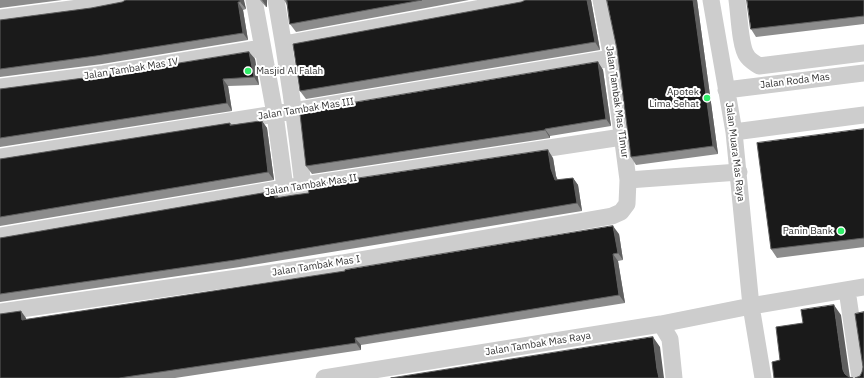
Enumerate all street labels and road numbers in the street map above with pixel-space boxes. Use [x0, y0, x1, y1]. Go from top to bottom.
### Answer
street label: Jalan Tambak Mas TImur [603, 45, 631, 159]
street label: Jalan Tambak Mas IV [83, 56, 179, 82]
street label: Jalan Roda Mas [759, 71, 831, 91]
street label: Jalan Tambak Mas III [257, 95, 355, 123]
street label: Jalan Muara Mas Raya [723, 102, 747, 202]
street label: Jalan Tambak Mas II [264, 172, 358, 198]
street label: Jalan Tambak Mas I [271, 253, 361, 279]
street label: Jalan Tambak Mas Raya [484, 330, 592, 358]

